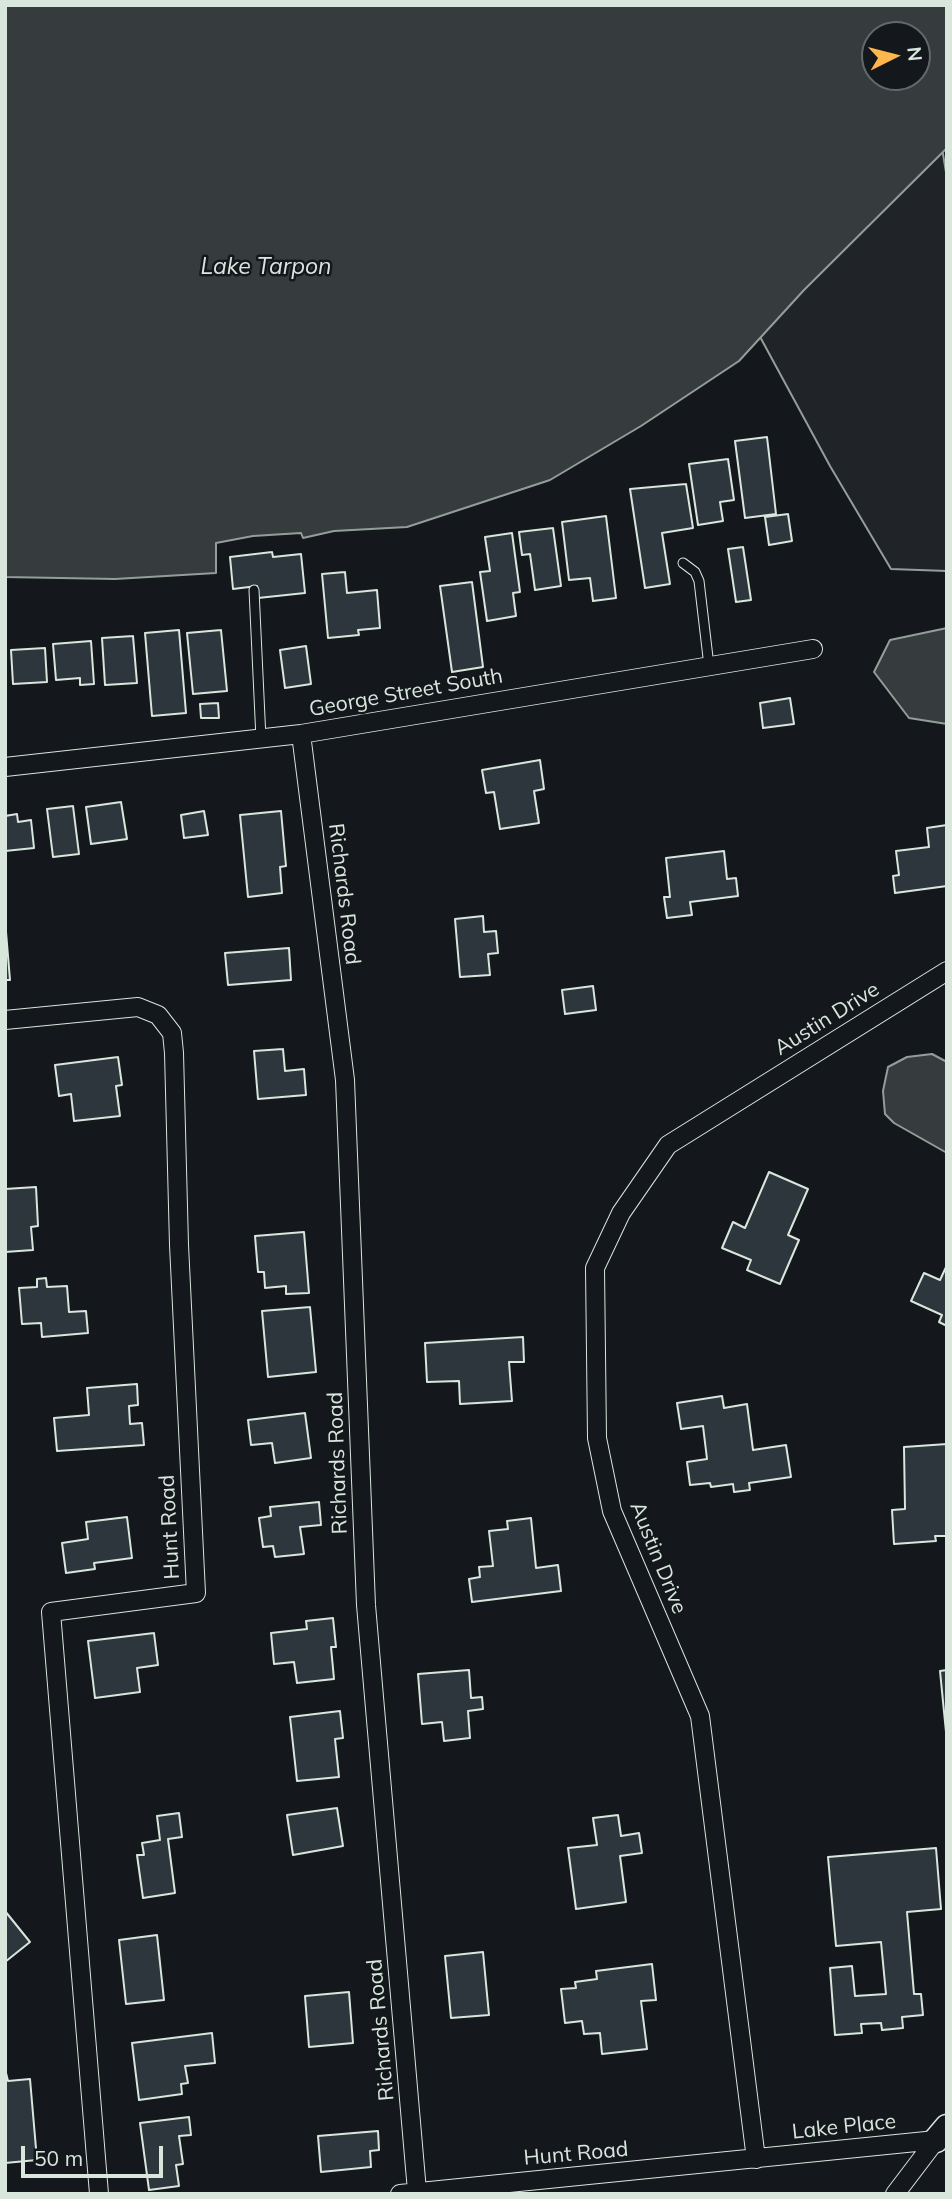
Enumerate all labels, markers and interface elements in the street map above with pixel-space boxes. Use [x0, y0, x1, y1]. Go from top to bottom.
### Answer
north arrow [861, 21, 931, 91]
text: N [902, 46, 928, 62]
water label: Lake Tarpon [200, 253, 332, 281]
street label: George Street South [307, 664, 505, 722]
street label: Richards Road [323, 822, 365, 966]
street label: Austin Drive [770, 977, 884, 1061]
street label: Richards Road [323, 1391, 353, 1535]
street label: Hunt Road [155, 1474, 185, 1580]
street label: Austin Drive [624, 1498, 692, 1618]
street label: Richards Road [362, 1958, 400, 2102]
street label: Lake Place [791, 2109, 897, 2145]
scale bar [24, 2132, 166, 2176]
street label: Hunt Road [523, 2137, 629, 2171]
text: 50 m [34, 2145, 83, 2171]

